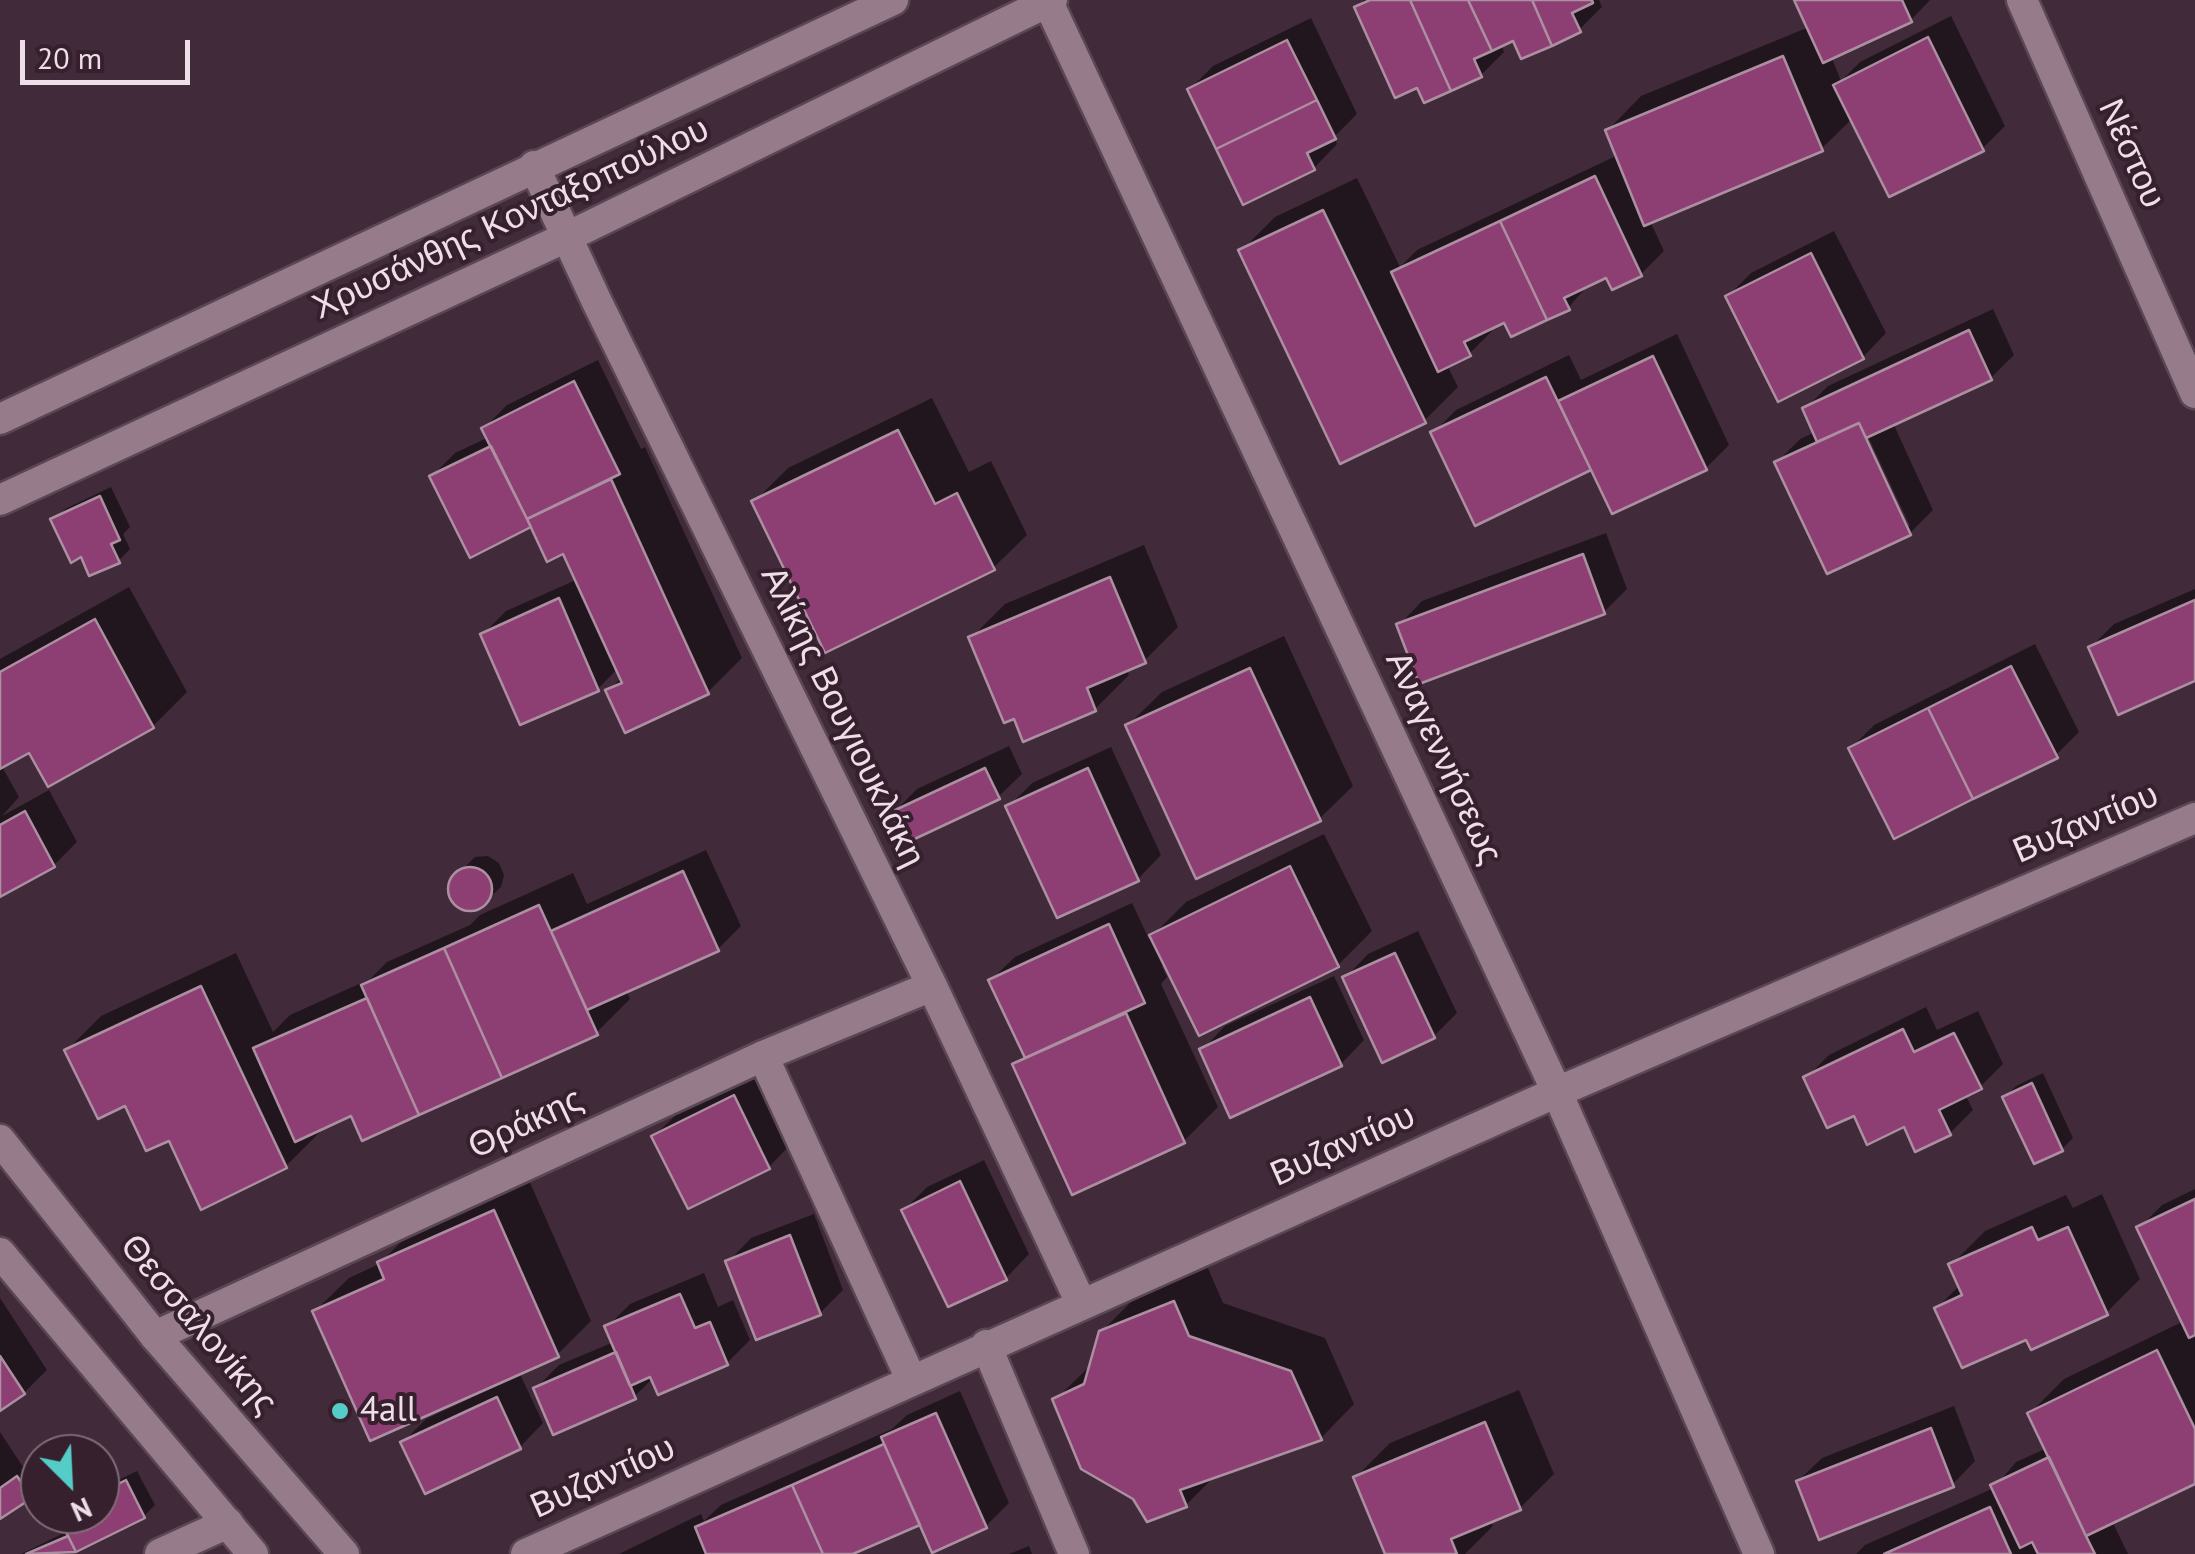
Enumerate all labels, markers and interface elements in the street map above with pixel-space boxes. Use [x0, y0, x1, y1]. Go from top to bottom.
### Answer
scale bar [25, 20, 195, 82]
text: 20 m [37, 38, 102, 77]
street label: Νέστου [2089, 93, 2173, 215]
street label: Χρυσάνθης Κονταξοπούλου [306, 109, 716, 329]
street label: Αλίκης Βουγιουκλάκη [751, 560, 933, 874]
street label: Αναγεννήσεως [1375, 645, 1511, 871]
street label: Βυζαντίου [2007, 775, 2165, 873]
street label: Θράκης [462, 1079, 590, 1169]
street label: Βυζαντίου [1264, 1096, 1422, 1196]
street label: Θεσσαλονίκης [111, 1227, 285, 1423]
place label: 4all [360, 1390, 417, 1432]
marker: 4all [329, 1400, 351, 1422]
street label: Βυζαντίου [524, 1428, 682, 1528]
north arrow [20, 1434, 120, 1534]
text: N [66, 1489, 98, 1531]

